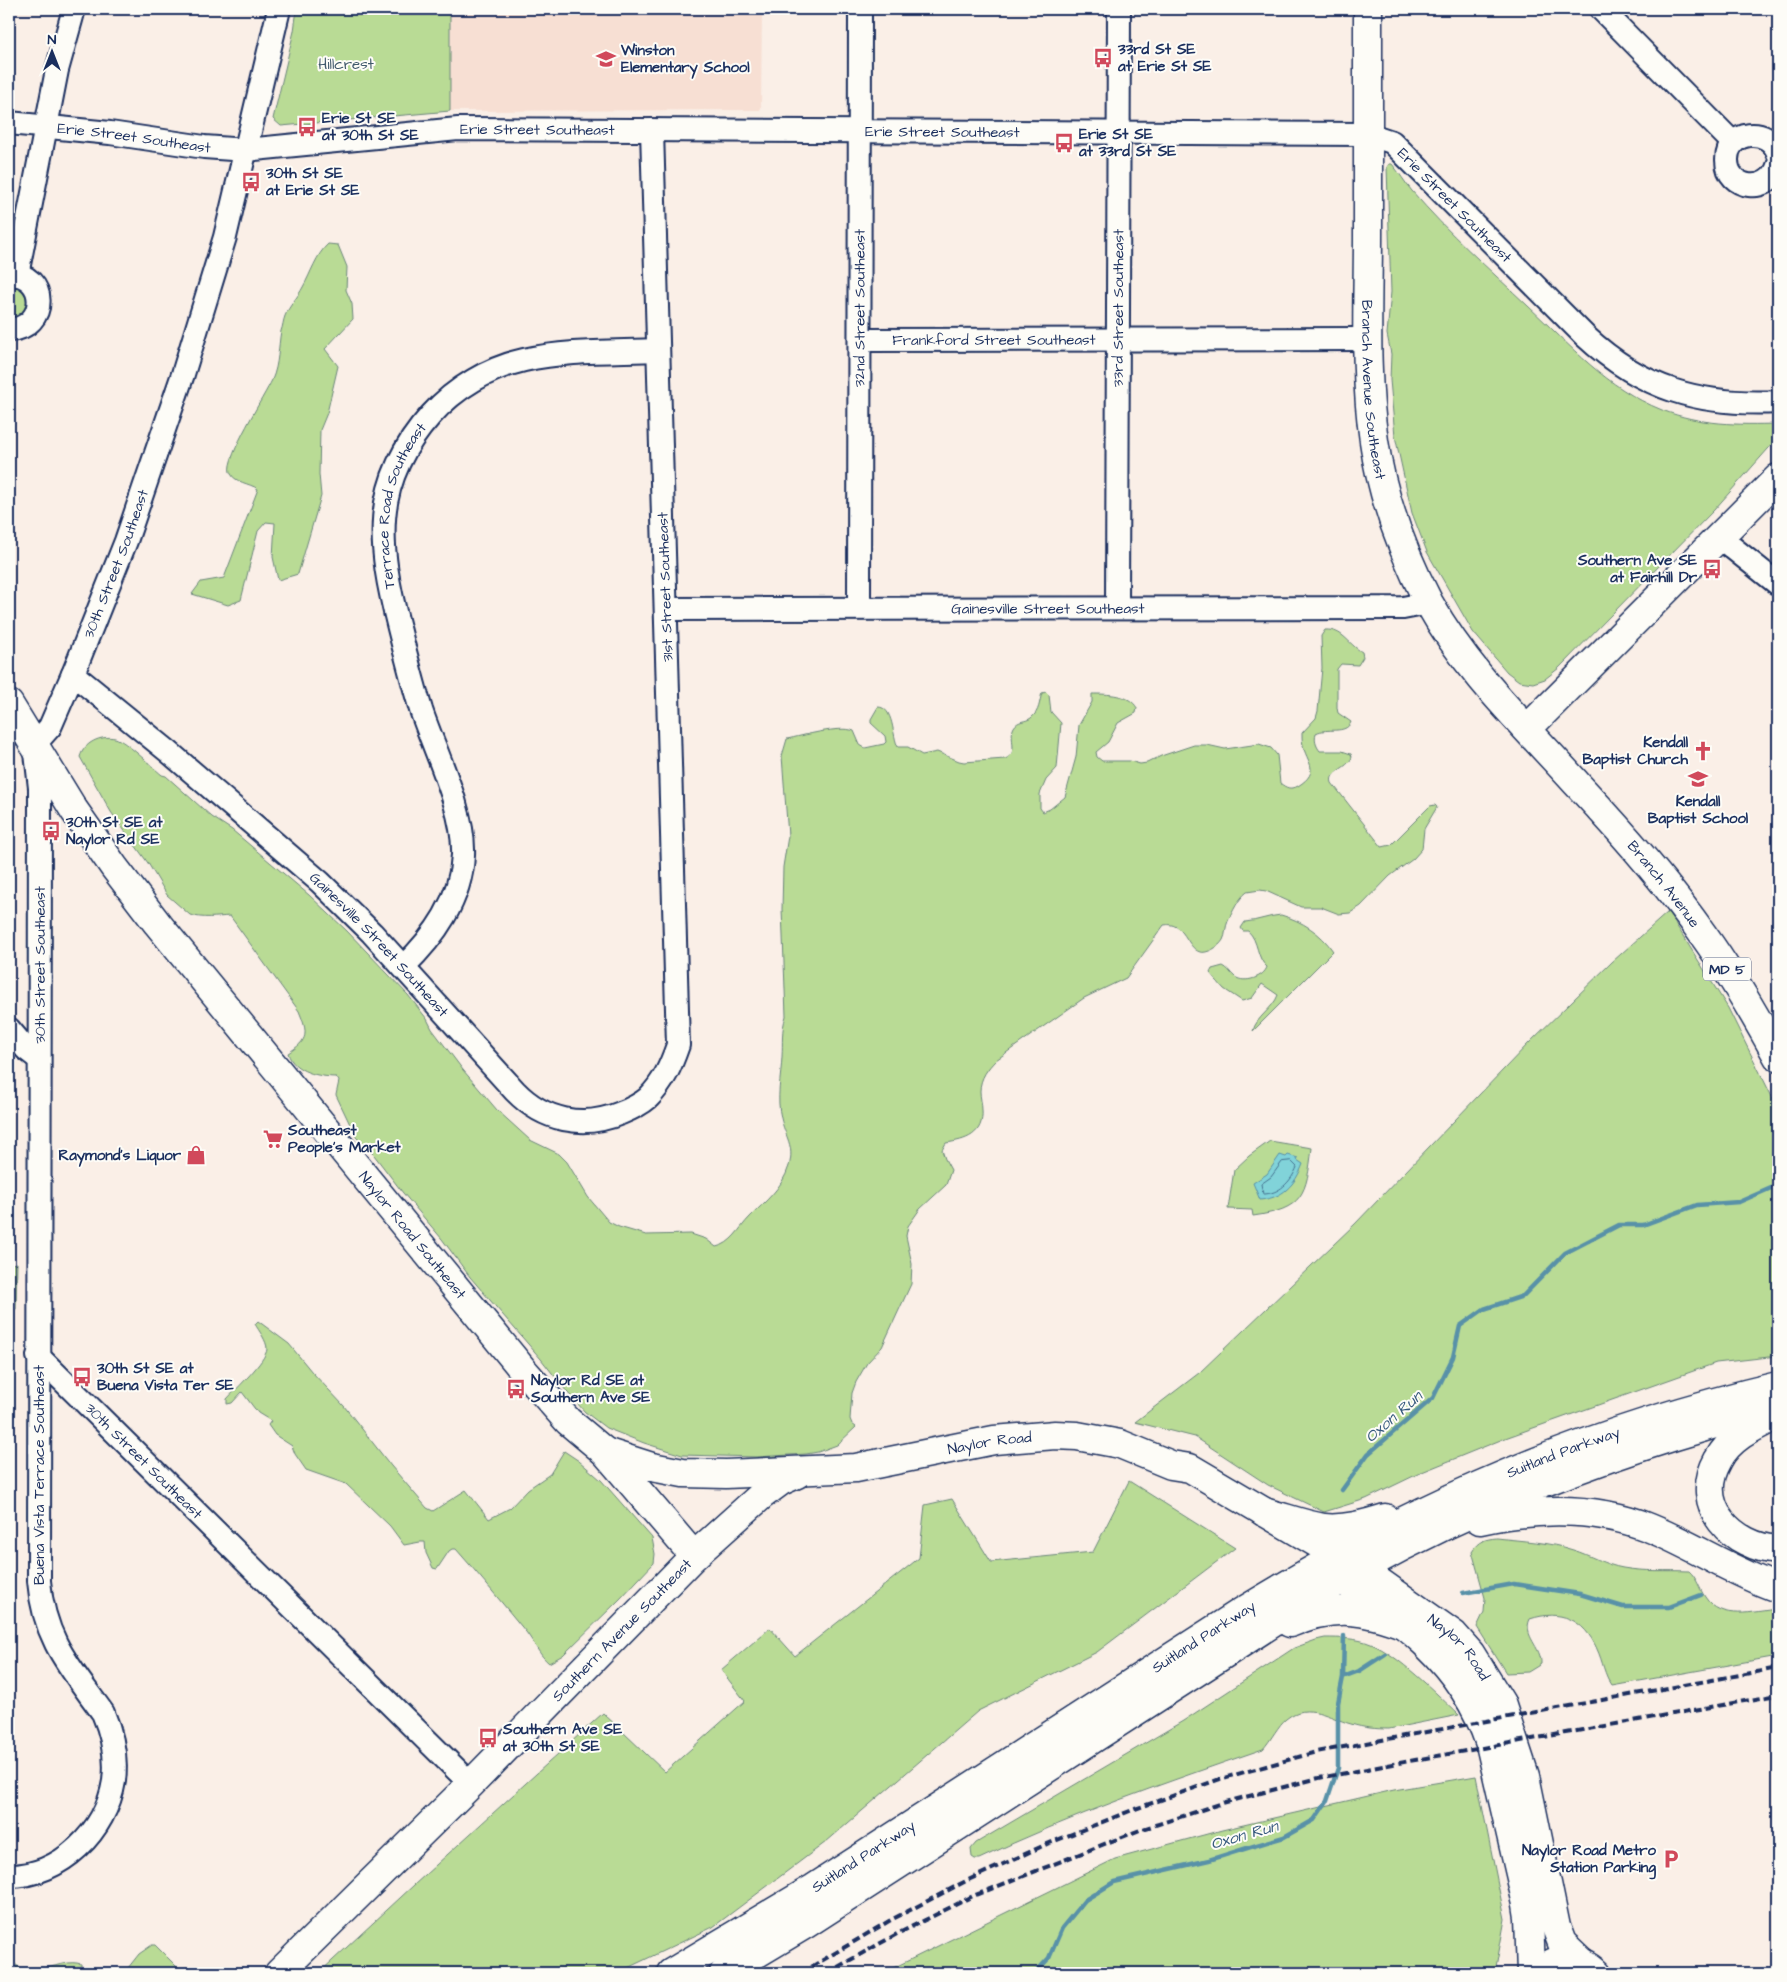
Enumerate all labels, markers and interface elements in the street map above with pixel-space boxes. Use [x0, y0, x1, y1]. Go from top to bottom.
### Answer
north arrow [28, 28, 78, 78]
text: N [48, 30, 57, 50]
place label: 33rd St SE at Erie St SE [1117, 39, 1212, 77]
place label: Winston Elementary School [620, 40, 750, 79]
bus stop icon: 33rd St SE at Erie St SE [1092, 47, 1114, 69]
school or university icon: Winston Elementary School [595, 48, 617, 70]
park label: Hillcrest [318, 54, 374, 75]
place label: Erie St SE at 30th St SE [321, 108, 419, 146]
bus stop icon: Erie St SE at 30th St SE [296, 116, 318, 138]
street label: Erie Street Southeast [56, 118, 211, 158]
street label: Erie Street Southeast [460, 119, 615, 141]
street label: Erie Street Southeast [865, 121, 1020, 143]
place label: Erie St SE at 33rd St SE [1078, 124, 1176, 162]
bus stop icon: Erie St SE at 33rd St SE [1053, 132, 1075, 154]
street label: Erie Street Southeast [1392, 143, 1516, 268]
place label: 30th St SE at Erie St SE [265, 163, 360, 201]
bus stop icon: 30th St SE at Erie St SE [240, 171, 262, 193]
street label: 32nd Street Southeast [849, 229, 871, 387]
street label: 33rd Street Southeast [1108, 229, 1129, 387]
street label: Branch Avenue Southeast [1356, 300, 1391, 482]
street label: Frankford Street Southeast [892, 330, 1096, 351]
street label: Terrace Road Southeast [374, 418, 431, 591]
street label: 30th Street Southeast [78, 487, 154, 641]
street label: 31st Street Southeast [652, 512, 679, 662]
place label: Southern Ave SE at Fairhill Dr [1577, 550, 1698, 588]
bus stop icon: Southern Ave SE at Fairhill Dr [1701, 558, 1723, 580]
street label: Gainesville Street Southeast [951, 598, 1145, 620]
place label: Kendall Baptist Church [1583, 732, 1689, 770]
church icon: Kendall Baptist Church [1692, 740, 1714, 762]
school or university icon: Kendall Baptist School [1687, 768, 1709, 790]
place label: Kendall Baptist School [1648, 791, 1749, 829]
place label: 30th St SE at Naylor Rd SE [65, 812, 163, 851]
bus stop icon: 30th St SE at Naylor Rd SE [40, 820, 62, 842]
street label: Branch Avenue [1622, 836, 1705, 932]
street label: Gainesville Street Southeast [305, 868, 453, 1022]
street label: 30th Street Southeast [30, 886, 51, 1044]
road number: MD 5 [1703, 958, 1751, 981]
place label: Southeast People's Market [287, 1120, 402, 1158]
supermarket icon: Southeast People's Market [262, 1128, 284, 1150]
shop icon: Raymond's Liquor [185, 1144, 207, 1166]
place label: Raymond's Liquor [58, 1145, 182, 1167]
street label: Naylor Road Southeast [354, 1167, 471, 1304]
place label: 30th St SE at Buena Vista Ter SE [96, 1358, 234, 1396]
street label: Buena Vista Terrace Southeast [29, 1365, 50, 1585]
bus stop icon: 30th St SE at Buena Vista Ter SE [71, 1366, 93, 1388]
place label: Naylor Rd SE at Southern Ave SE [530, 1370, 650, 1408]
bus stop icon: Naylor Rd SE at Southern Ave SE [505, 1378, 527, 1400]
water label: Oxon Run [1360, 1384, 1428, 1448]
street label: 30th Street Southeast [80, 1398, 207, 1524]
street label: Suitland Parkway [1503, 1422, 1623, 1484]
street label: Naylor Road [946, 1427, 1033, 1460]
street label: Southern Avenue Southeast [547, 1554, 697, 1706]
street label: Suitland Parkway [1148, 1596, 1260, 1678]
street label: Naylor Road [1423, 1609, 1495, 1685]
place label: Southern Ave SE at 30th St SE [502, 1719, 622, 1757]
bus stop icon: Southern Ave SE at 30th St SE [477, 1727, 499, 1749]
water label: Oxon Run [1208, 1814, 1282, 1855]
street label: Suitland Parkway [808, 1815, 920, 1898]
place label: Naylor Road Metro Station Parking [1522, 1840, 1657, 1880]
parking icon: Naylor Road Metro Station Parking [1660, 1848, 1682, 1870]

